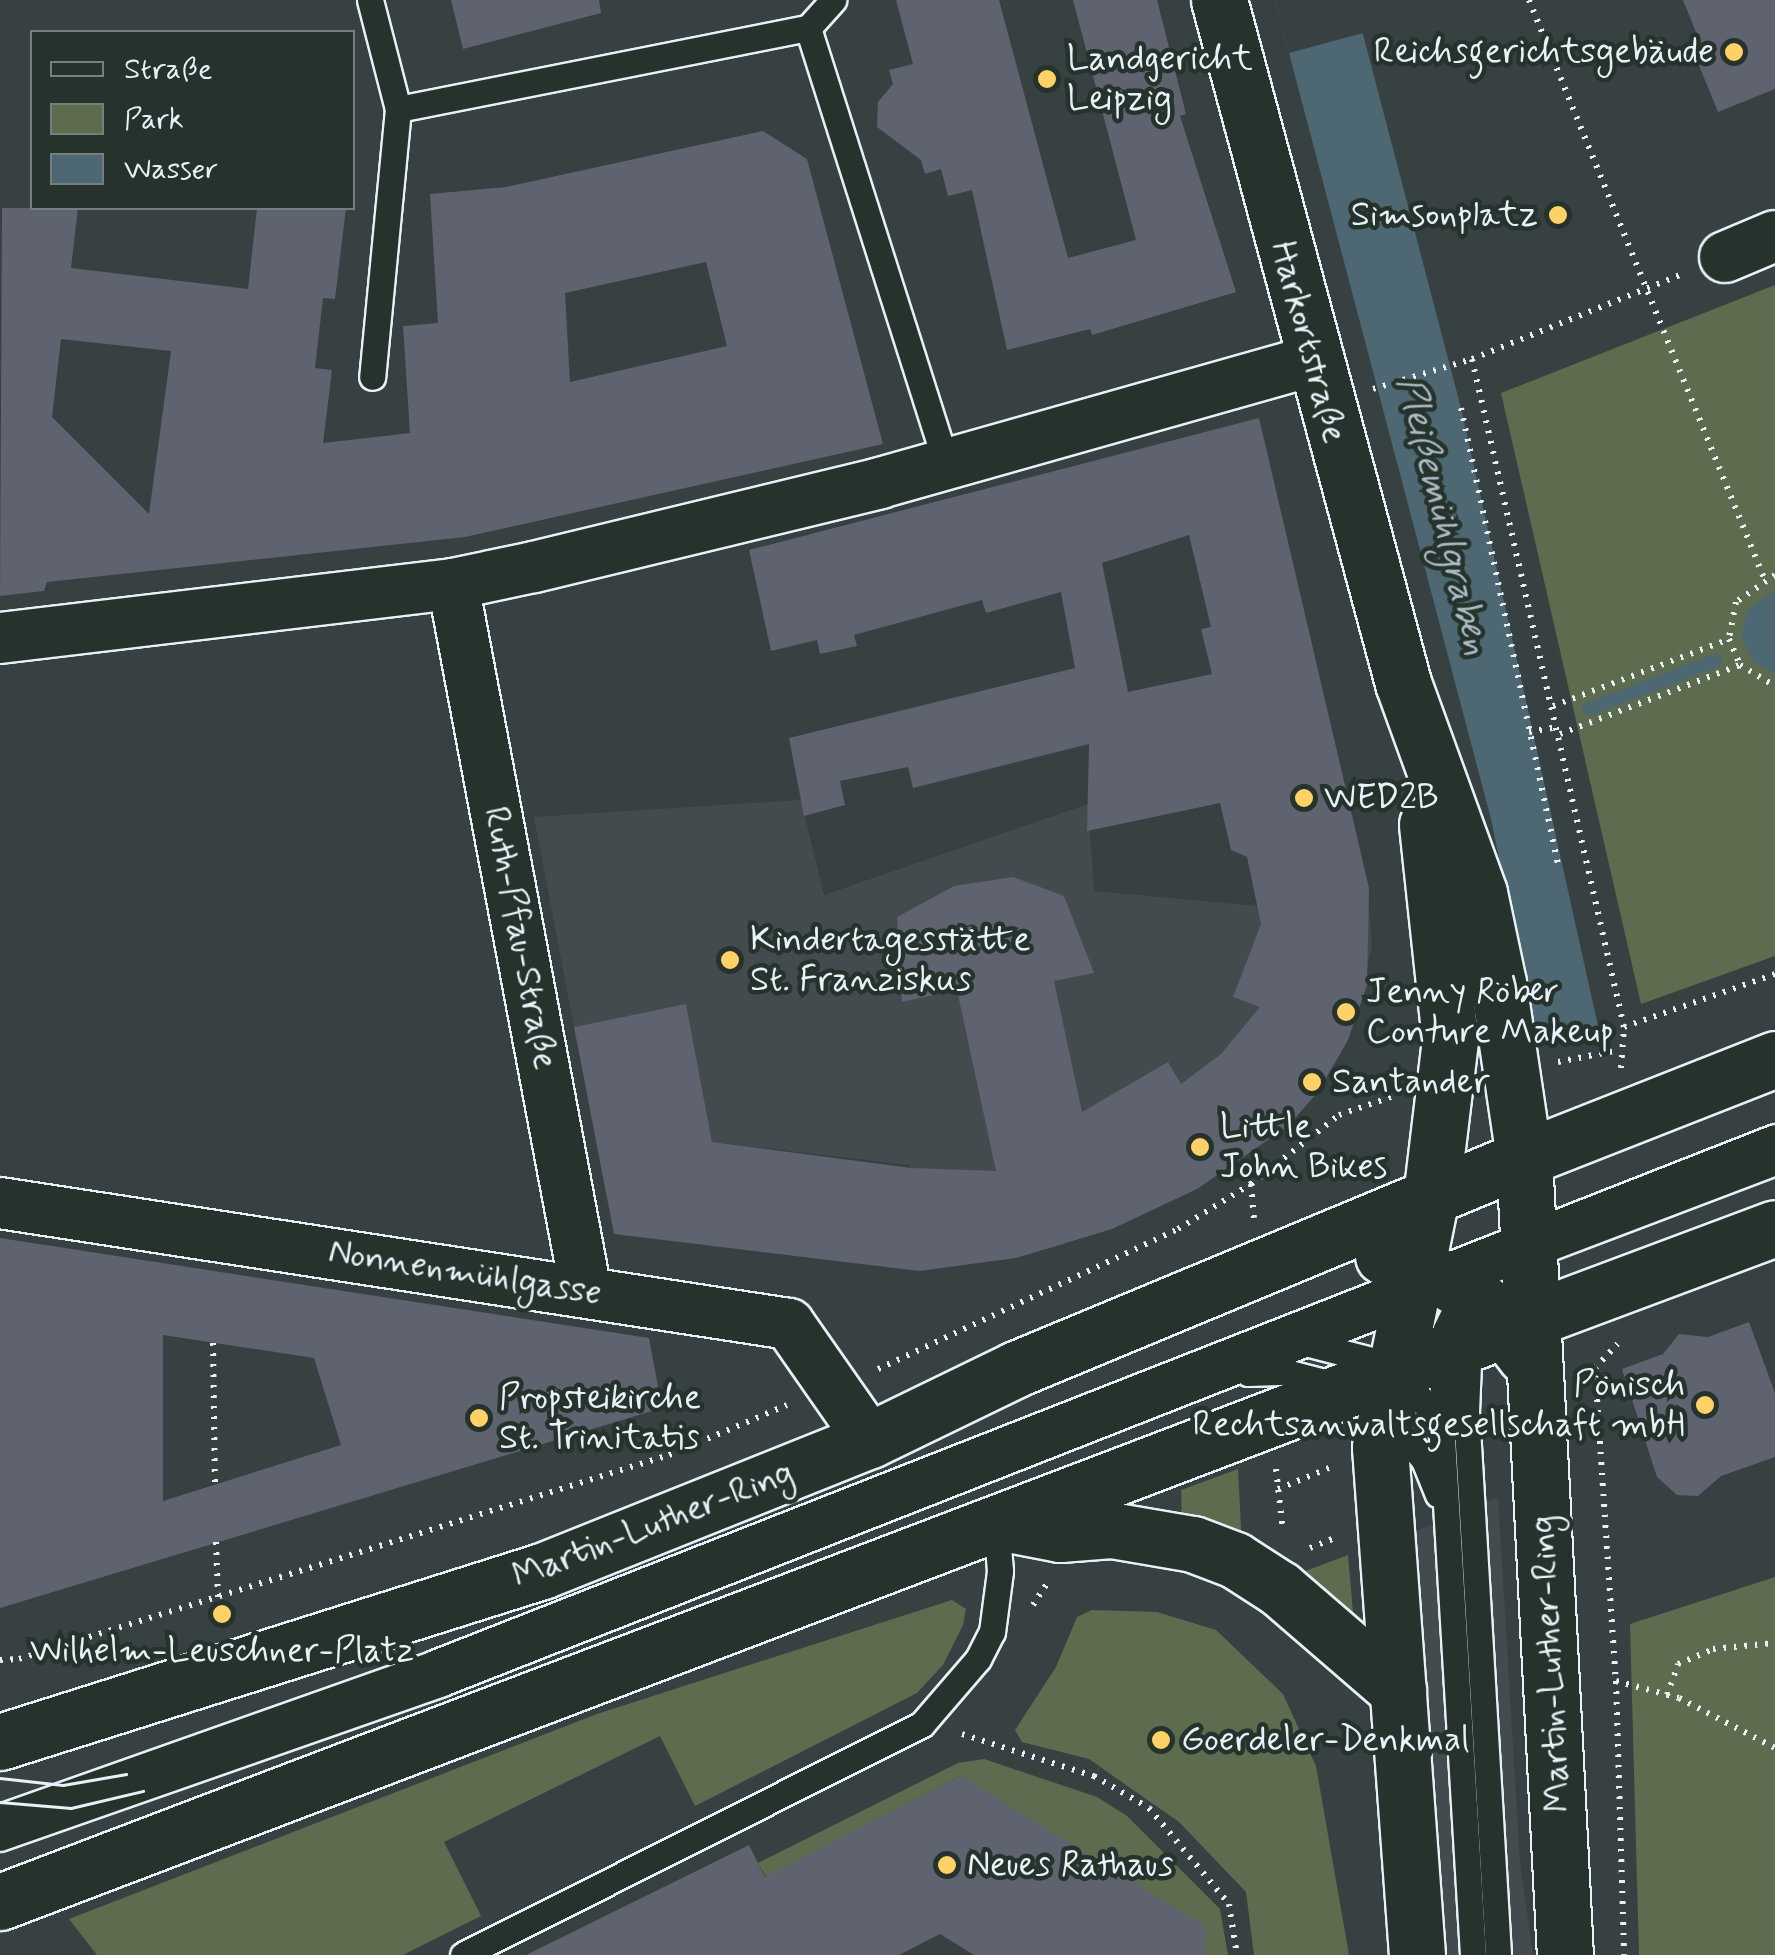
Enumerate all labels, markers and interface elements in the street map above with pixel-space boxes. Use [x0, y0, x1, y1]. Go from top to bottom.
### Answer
legend [30, 30, 355, 210]
place label: Reichsgerichtsgebäude [1374, 31, 1714, 73]
place label: Landgericht Leipzig [1067, 38, 1253, 120]
marker: Reichsgerichtsgebäude [1723, 41, 1745, 63]
text: Straße [124, 50, 212, 89]
marker: Landgericht Leipzig [1036, 68, 1058, 90]
text: Park [124, 100, 184, 139]
text: Wasser [124, 150, 218, 189]
place label: Simsonplatz [1351, 194, 1538, 236]
marker: Simsonplatz [1547, 204, 1569, 226]
street label: Harkortstraße [1261, 236, 1355, 448]
water label: Pleißemühlgraben [1385, 372, 1499, 660]
place label: WED2B [1324, 777, 1439, 819]
marker: WED2B [1293, 787, 1315, 809]
street label: Ruth-Pfau-Straße [474, 803, 566, 1073]
place label: Kindertagesstätte St. Franziskus [750, 919, 1030, 1001]
marker: Kindertagesstätte St. Franziskus [719, 949, 741, 971]
place label: Jenny Röber Conture Makeup [1366, 971, 1618, 1053]
marker: Jenny Röber Conture Makeup [1335, 1001, 1357, 1023]
place label: Santander [1332, 1061, 1490, 1103]
marker: Santander [1301, 1071, 1323, 1093]
place label: Little John Bikes [1220, 1106, 1387, 1188]
marker: Little John Bikes [1189, 1136, 1211, 1158]
street label: Nonnenmühlgasse [326, 1231, 604, 1315]
place label: Pönisch Rechtsanwaltsgesellschaft mbH [1196, 1364, 1685, 1446]
place label: Propsteikirche St. Trinitatis [499, 1377, 701, 1459]
marker: Pönisch Rechtsanwaltsgesellschaft mbH [1694, 1394, 1716, 1416]
marker: Propsteikirche St. Trinitatis [468, 1407, 490, 1429]
street label: Martin-Luther-Ring [507, 1452, 799, 1598]
street label: Martin-Luther-Ring [1522, 1514, 1580, 1814]
marker: Wilhelm-Leuschner-Platz [211, 1603, 233, 1625]
place label: Wilhelm-Leuschner-Platz [30, 1630, 414, 1672]
place label: Goerdeler-Denkmal [1181, 1719, 1470, 1761]
marker: Goerdeler-Denkmal [1150, 1729, 1172, 1751]
place label: Neues Rathaus [967, 1844, 1174, 1886]
marker: Neues Rathaus [936, 1854, 958, 1876]

